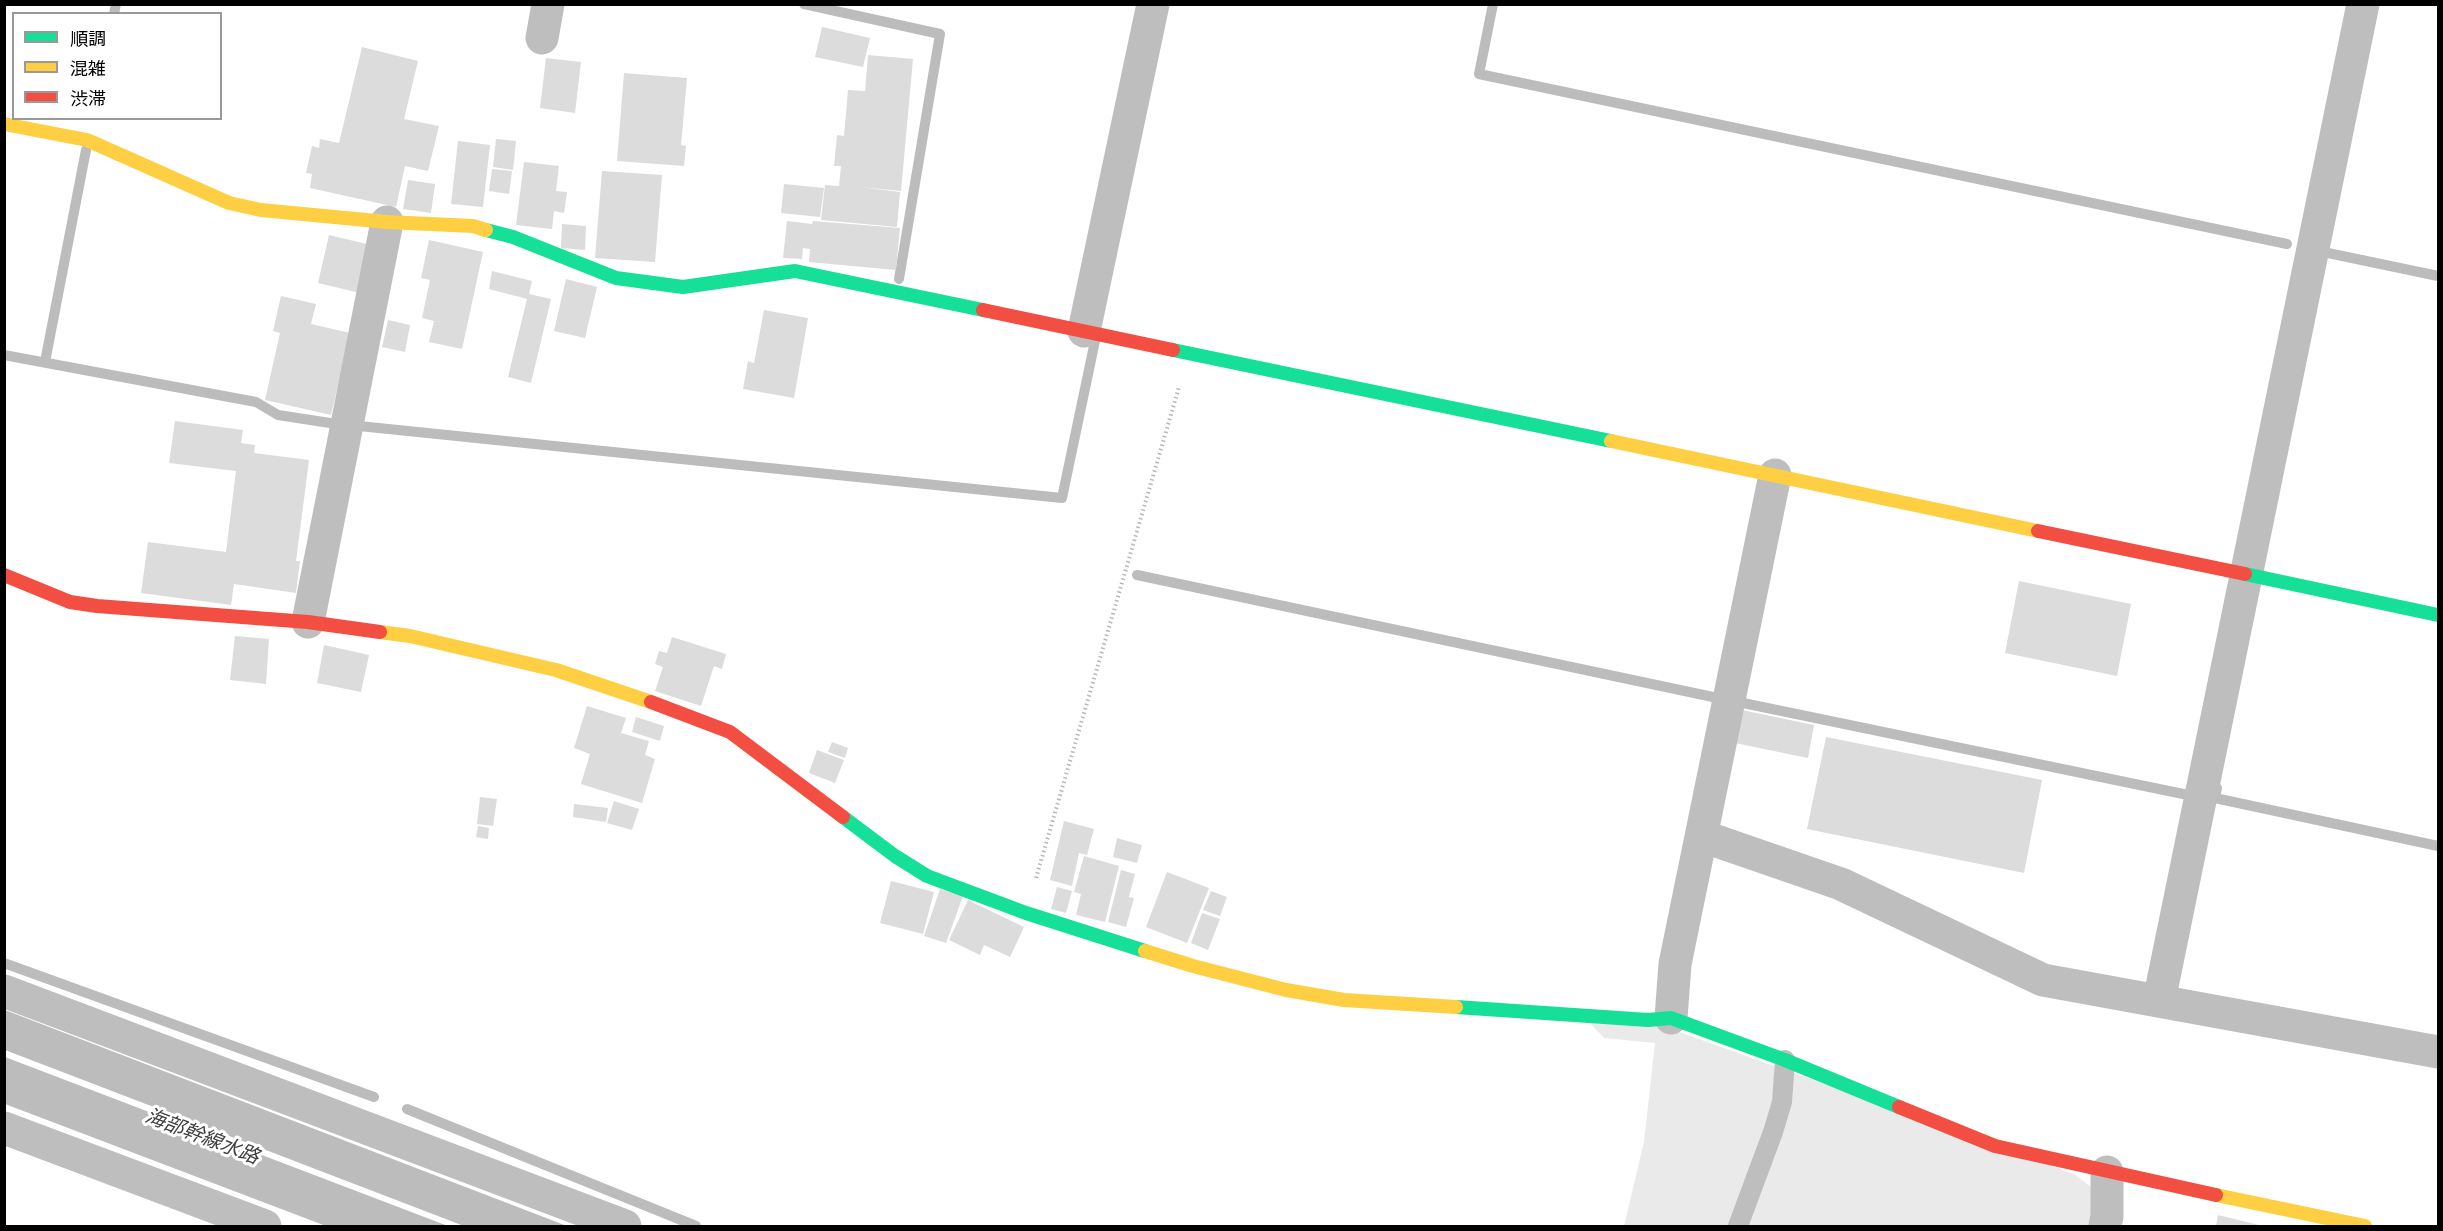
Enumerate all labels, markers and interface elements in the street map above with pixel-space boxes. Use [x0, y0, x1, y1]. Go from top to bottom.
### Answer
legend [12, 12, 222, 120]
text: 順調 [70, 27, 106, 50]
text: 混雑 [70, 57, 106, 80]
text: 渋滞 [70, 87, 106, 110]
water label: 海部幹線水路 [142, 1104, 262, 1170]

